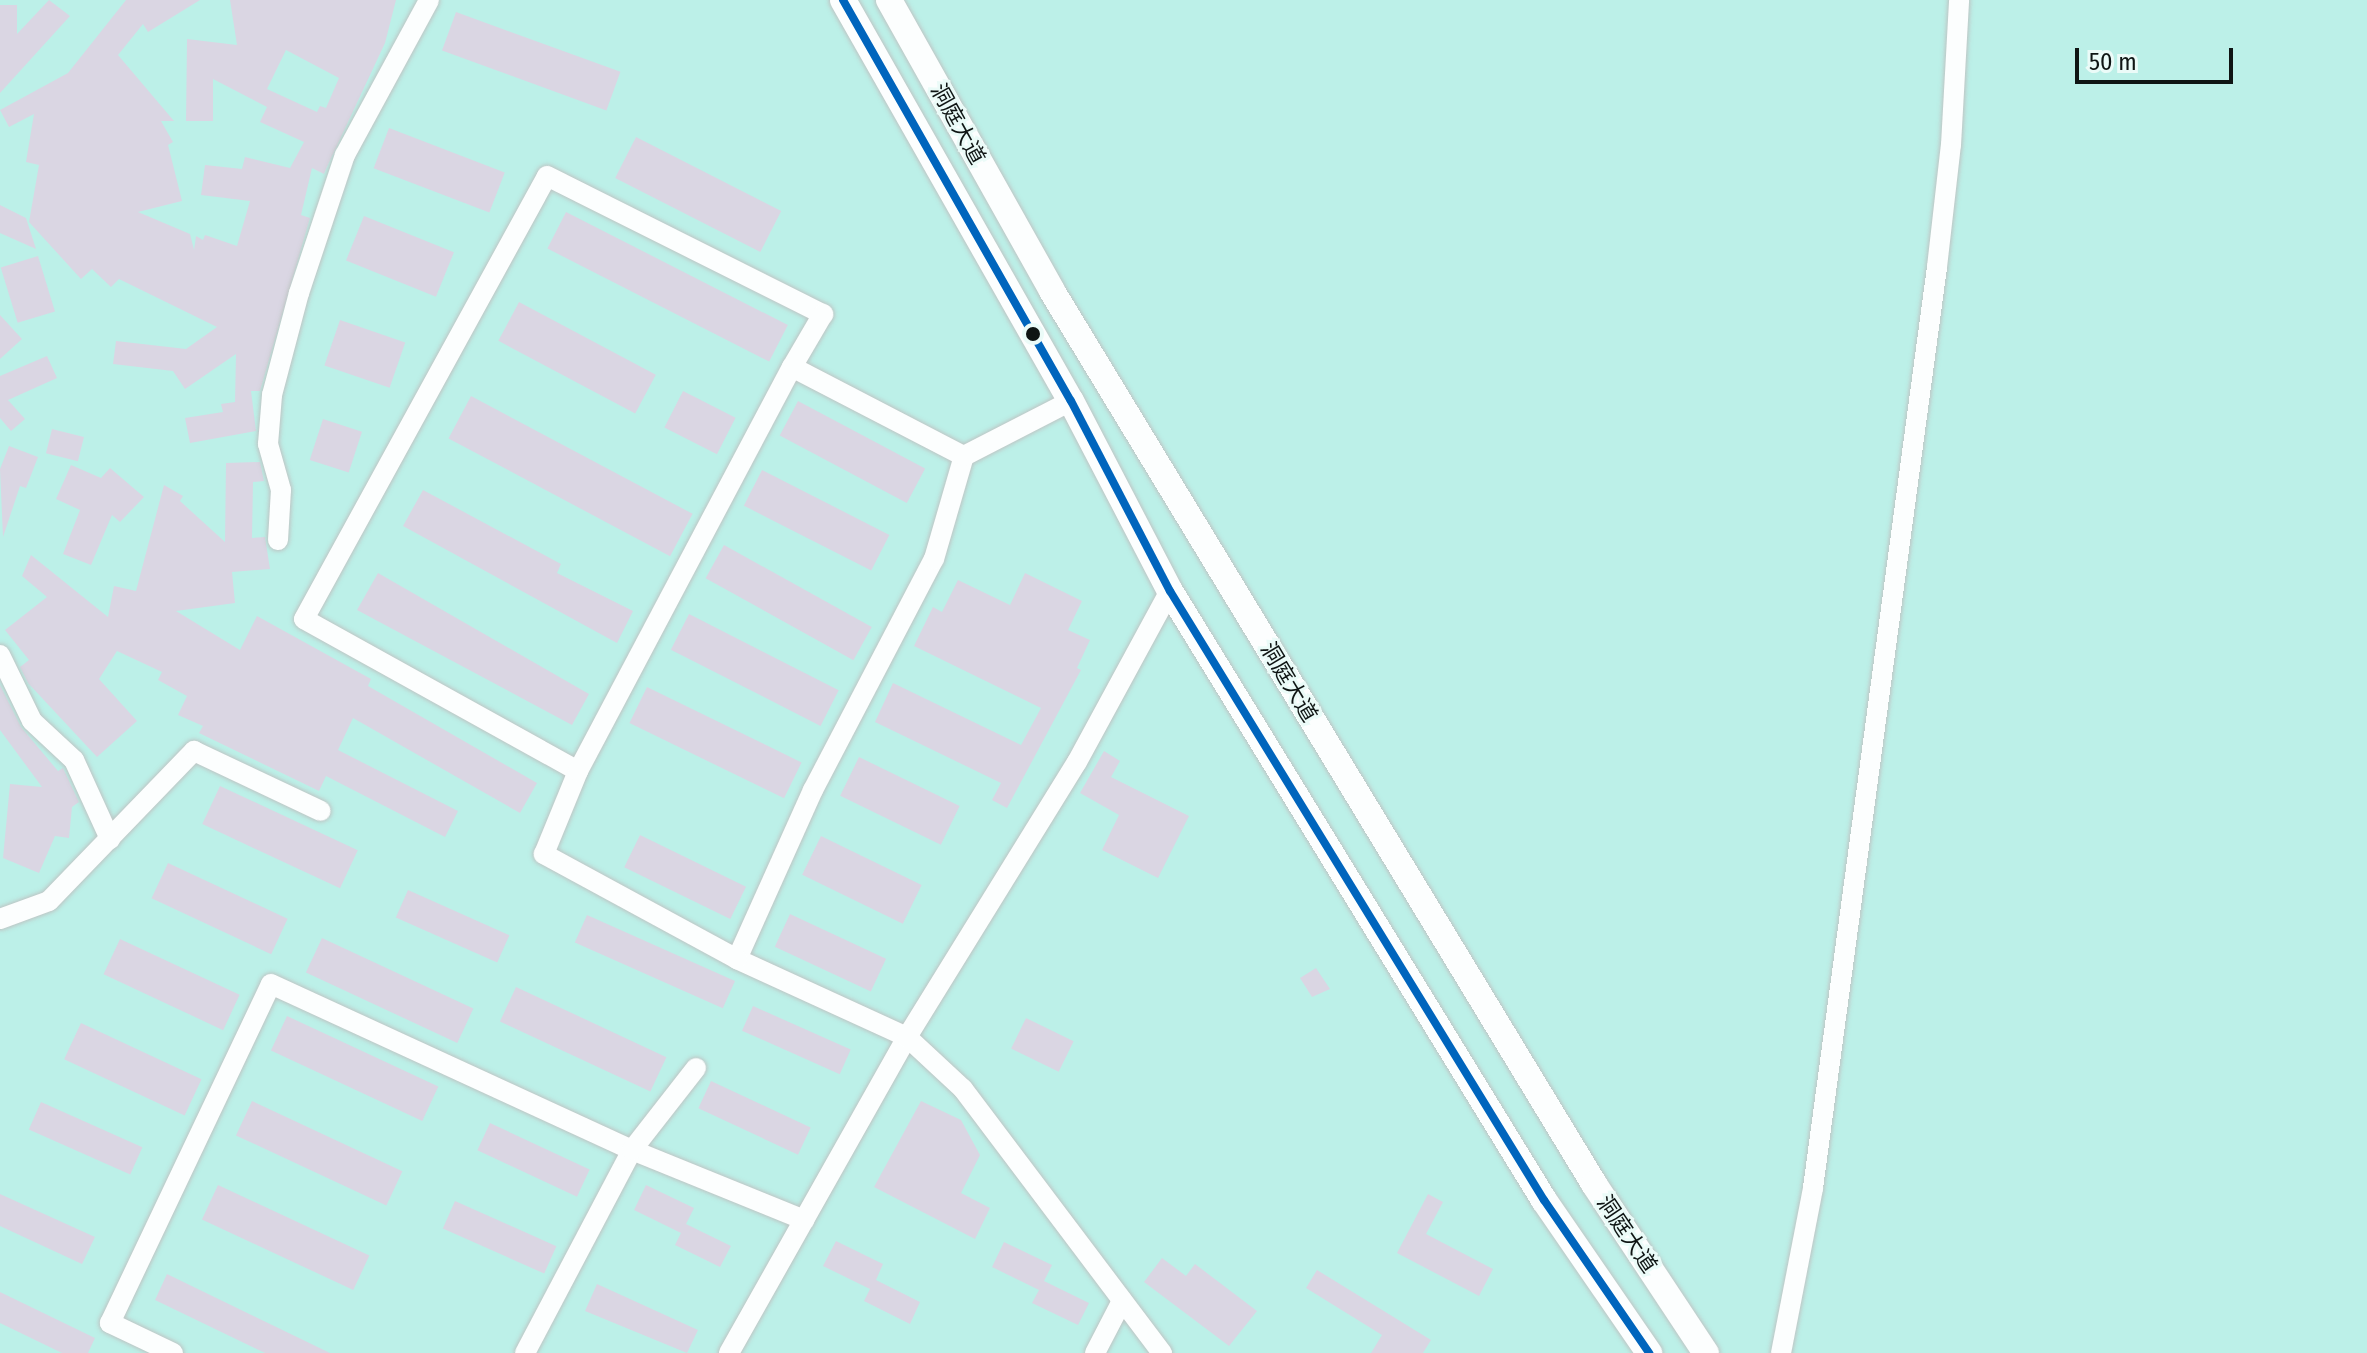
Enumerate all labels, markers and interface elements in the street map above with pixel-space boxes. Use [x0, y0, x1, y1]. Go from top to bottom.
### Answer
scale bar [2079, 32, 2237, 82]
text: 50 m [2089, 48, 2137, 76]
street label: 洞庭大道 [925, 79, 991, 169]
unlabelled marker [1025, 326, 1041, 342]
street label: 洞庭大道 [1255, 637, 1323, 727]
street label: 洞庭大道 [1591, 1190, 1663, 1278]

